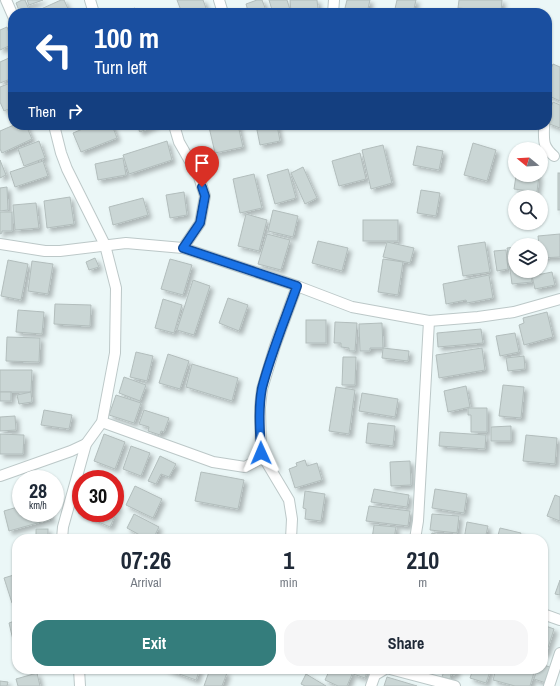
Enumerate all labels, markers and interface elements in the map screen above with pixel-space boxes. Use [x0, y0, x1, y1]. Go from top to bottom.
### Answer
text: 100 m [94, 19, 159, 57]
icon: left [28, 24, 80, 76]
text: Turn left [94, 55, 147, 80]
icon: right [64, 100, 86, 122]
text: Then [28, 101, 56, 122]
north arrow [508, 142, 548, 182]
map controls [508, 142, 548, 278]
pin [185, 146, 219, 187]
icon: arrive [191, 152, 213, 174]
button: search [508, 190, 548, 230]
button: layers [508, 238, 548, 278]
position arrow [240, 432, 282, 474]
speed limit sign: 30 [72, 470, 124, 522]
text: 28 [29, 477, 47, 504]
text: km/h [29, 499, 47, 512]
text: 07:26 [121, 544, 171, 576]
text: 1 [283, 544, 294, 576]
text: 210 [406, 544, 439, 576]
text: Arrival [131, 574, 161, 591]
text: min [280, 574, 298, 591]
text: m [418, 574, 427, 591]
button: Exit [32, 620, 276, 666]
button: Share [284, 620, 528, 666]

